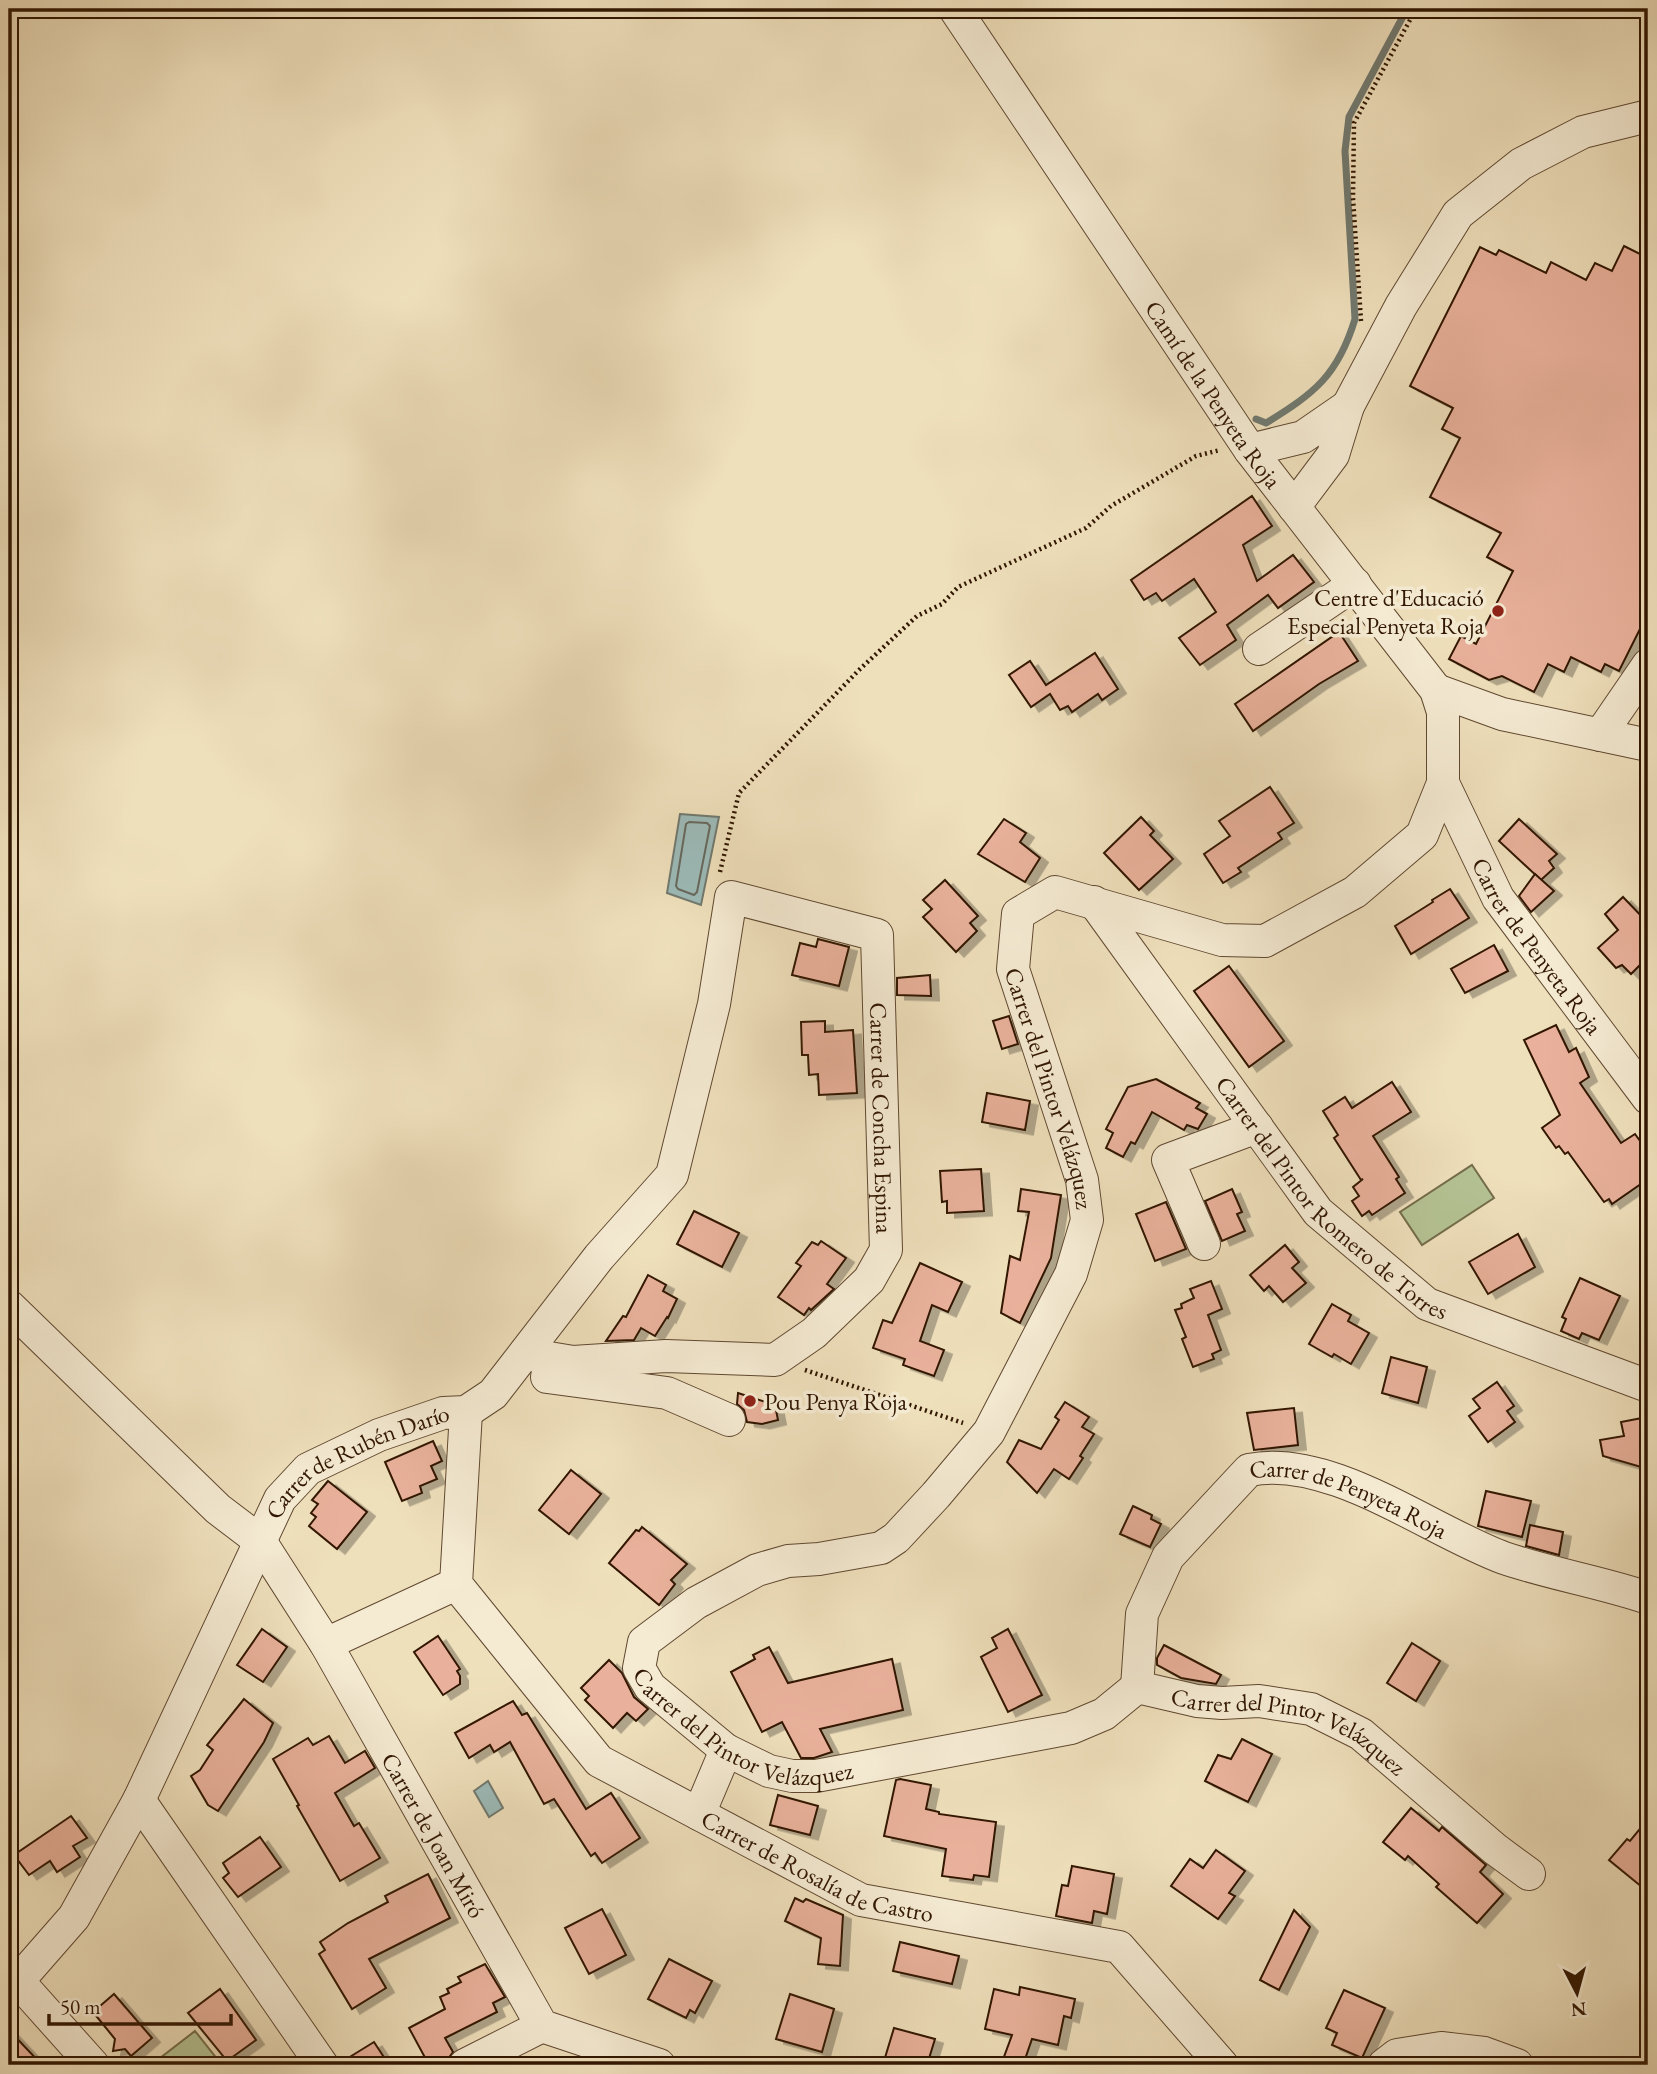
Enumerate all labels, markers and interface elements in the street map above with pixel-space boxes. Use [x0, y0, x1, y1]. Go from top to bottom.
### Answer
street label: Camí de la Penyeta Roja [1139, 294, 1289, 495]
place label: Centre d'Educació Especial Penyeta Roja [1287, 582, 1484, 641]
marker: Centre d'Educació Especial Penyeta Roja [1490, 603, 1506, 619]
street label: Carrer de Penyeta Roja [1465, 852, 1610, 1041]
street label: Carrer del Pintor Velázquez [998, 963, 1101, 1211]
street label: Carrer de Concha Espina [863, 1002, 901, 1234]
street label: Carrer del Pintor Romero de Torres [1209, 1070, 1452, 1326]
place label: Pou Penya Roja [764, 1386, 907, 1417]
marker: Pou Penya Roja [742, 1393, 758, 1409]
street label: Carrer de Rubén Darío [258, 1397, 450, 1523]
street label: Carrer de Penyeta Roja [1247, 1452, 1453, 1545]
street label: Carrer del Pintor Velázquez [626, 1661, 855, 1792]
street label: Carrer del Pintor Velázquez [1168, 1680, 1413, 1782]
street label: Carrer de Joan Miró [375, 1747, 493, 1923]
street label: Carrer de Rosalía de Castro [696, 1803, 936, 1928]
north arrow [1542, 1958, 1612, 2028]
scale bar [49, 1983, 231, 2027]
text: 50 m [60, 1993, 101, 2020]
text: N [1569, 1996, 1588, 2023]

